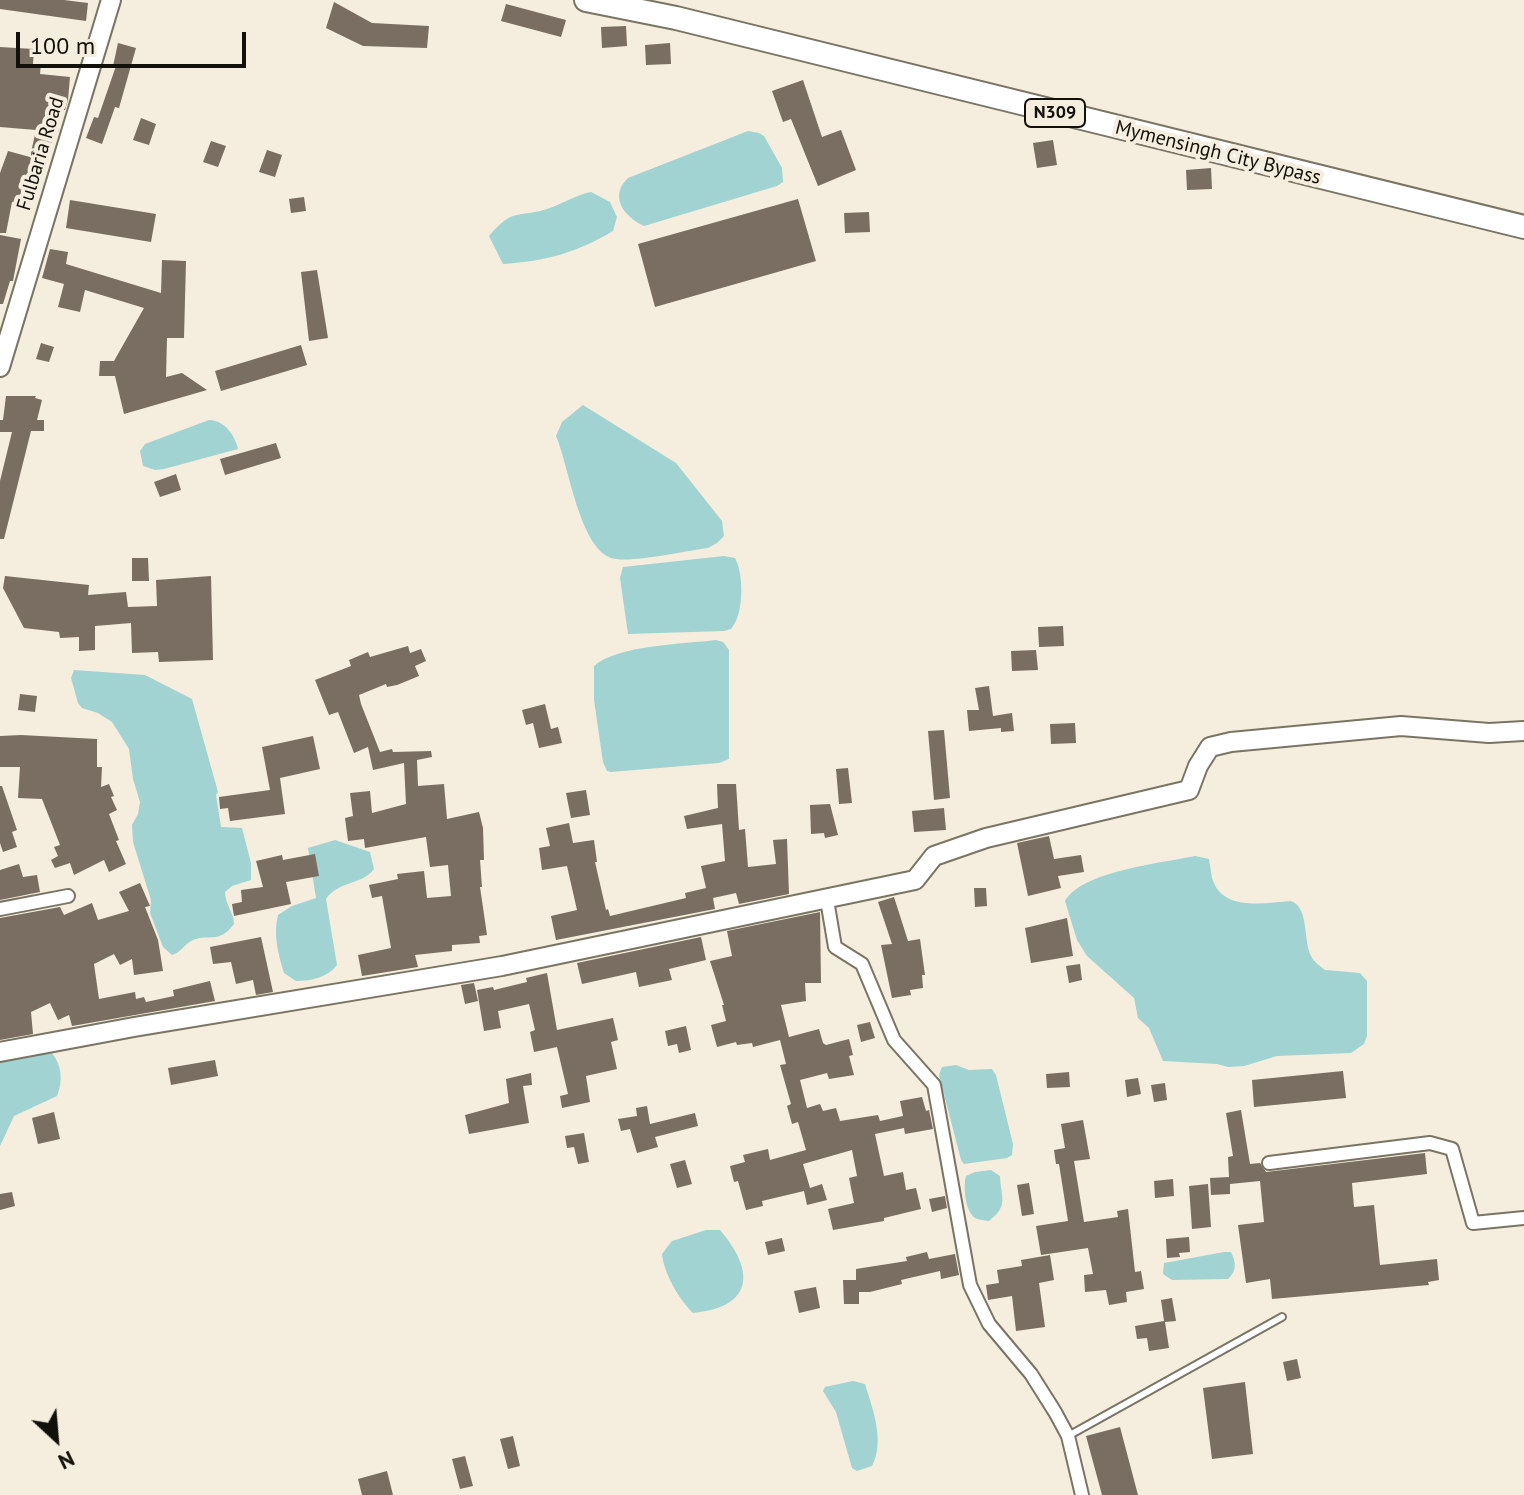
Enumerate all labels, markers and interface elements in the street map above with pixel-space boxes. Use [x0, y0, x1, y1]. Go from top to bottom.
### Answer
scale bar [20, 16, 250, 66]
text: 100 m [30, 30, 95, 61]
street label: Fulbaria Road [12, 94, 70, 214]
road number: N309 [1025, 99, 1085, 127]
street label: Mymensingh City Bypass [1113, 116, 1323, 190]
north arrow [16, 1399, 96, 1479]
text: N [54, 1445, 79, 1476]

